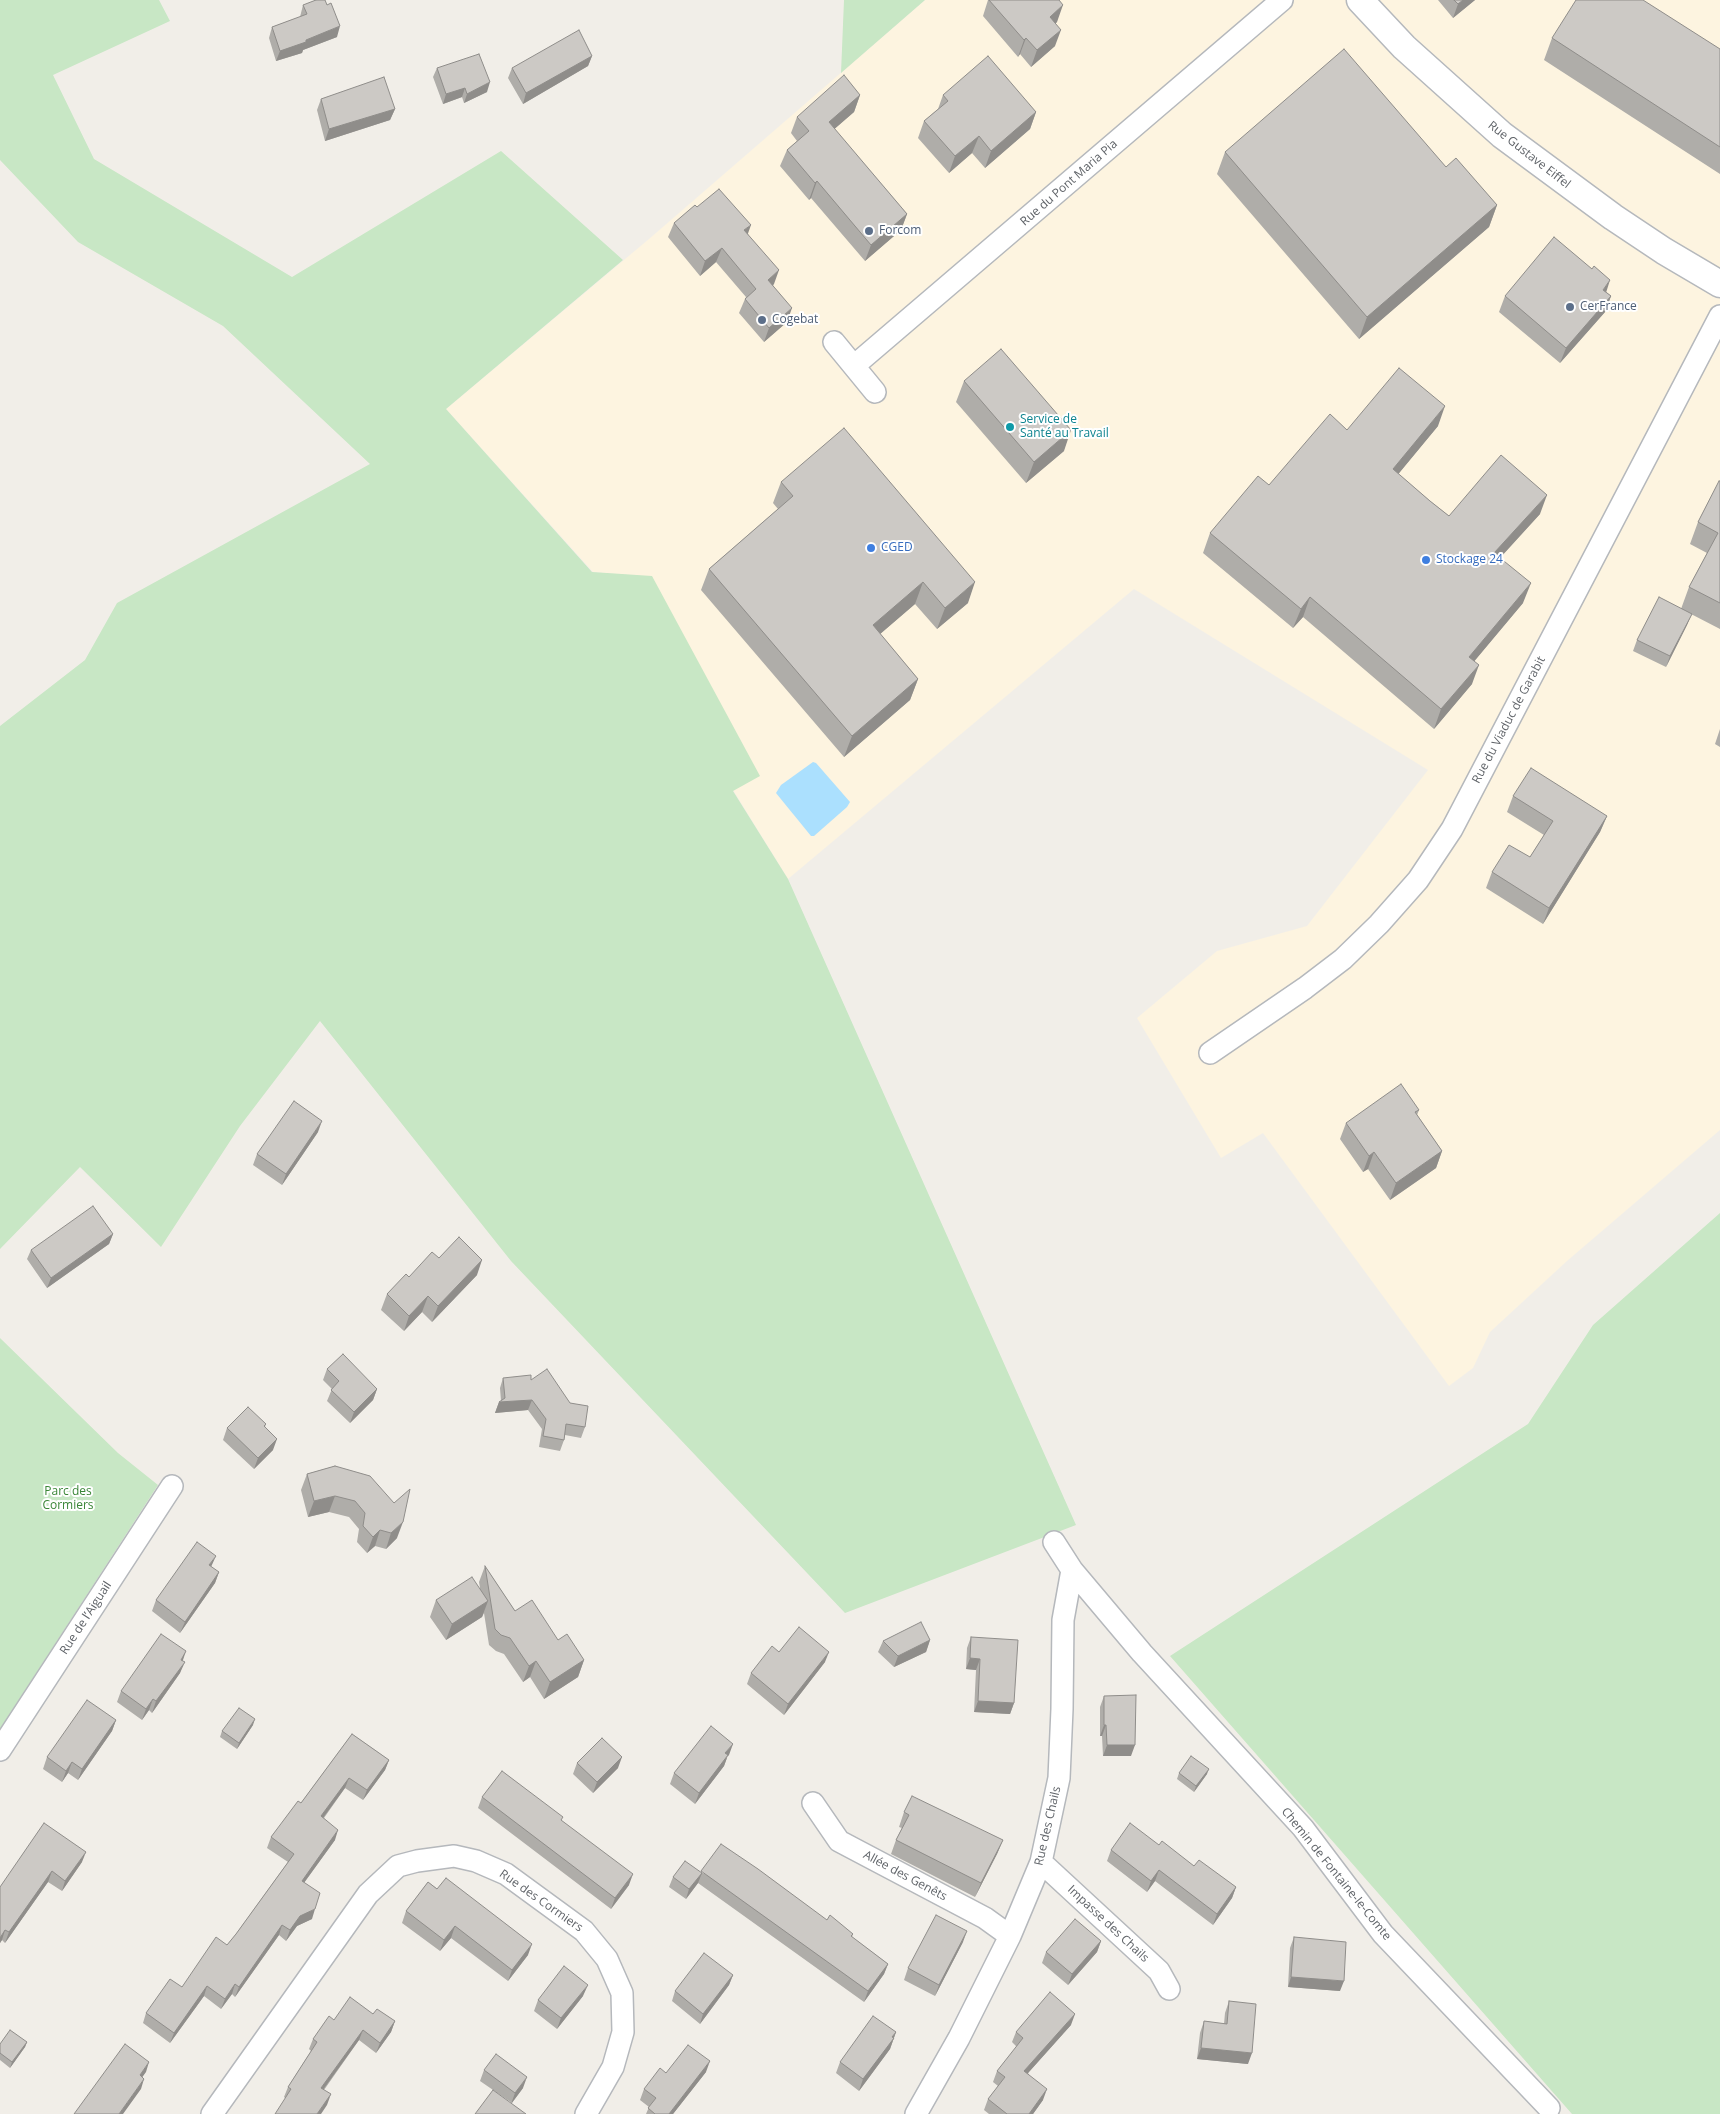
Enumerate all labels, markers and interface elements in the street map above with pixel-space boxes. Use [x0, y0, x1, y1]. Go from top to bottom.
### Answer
street label: Rue Gustave Eiffel [1485, 118, 1573, 192]
street label: Rue du Pont Maria Pia [1018, 137, 1120, 229]
place label: Forcom [879, 224, 921, 238]
marker: Forcom [863, 225, 875, 237]
place label: CerFrance [1580, 300, 1637, 314]
marker: CerFrance [1564, 301, 1576, 313]
place label: Cogebat [772, 313, 818, 327]
marker: Cogebat [756, 314, 768, 326]
place label: Service de Santé au Travail [1020, 413, 1109, 441]
marker: Service de Santé au Travail [1004, 421, 1016, 433]
place label: CGED [881, 541, 913, 555]
marker: CGED [865, 542, 877, 554]
place label: Stockage 24 [1436, 553, 1503, 567]
marker: Stockage 24 [1420, 554, 1432, 566]
street label: Rue du Viaduc de Garabit [1469, 654, 1549, 786]
park label: Parc des Cormiers [42, 1485, 94, 1513]
street label: Rue de l’Aiguail [57, 1579, 115, 1657]
street label: Rue des Chails [1032, 1785, 1064, 1867]
street label: Chemin de Fontaine-le-Comte [1278, 1805, 1394, 1943]
street label: Allée des Genêts [861, 1848, 949, 1904]
street label: Rue des Cormiers [496, 1867, 586, 1935]
street label: Impasse des Chails [1064, 1883, 1152, 1965]

